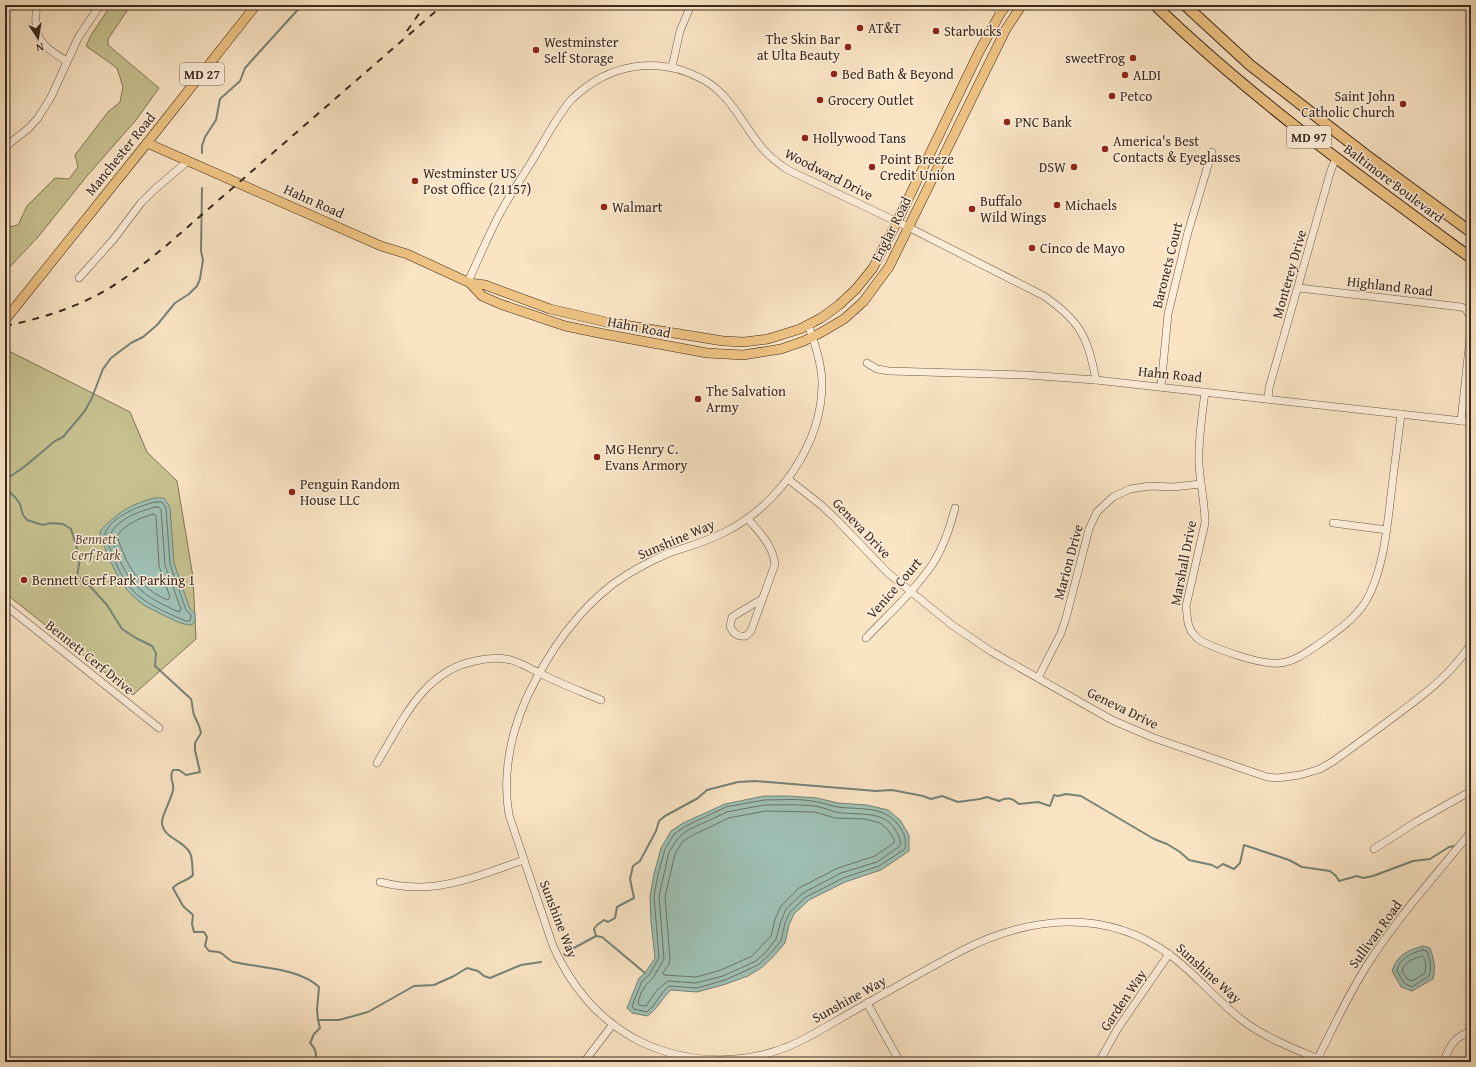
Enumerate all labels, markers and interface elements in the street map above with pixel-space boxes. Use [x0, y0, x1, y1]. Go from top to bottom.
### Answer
north arrow [18, 18, 58, 58]
place label: AT&T [868, 18, 901, 38]
place label: Starbucks [944, 21, 1002, 41]
marker: AT&T [855, 23, 865, 33]
marker: Starbucks [931, 26, 941, 36]
place label: The Skin Bar at Ulta Beauty [757, 29, 840, 65]
place label: Westminster Self Storage [544, 32, 619, 68]
text: N [34, 39, 45, 57]
marker: The Skin Bar at Ulta Beauty [843, 42, 853, 52]
marker: Westminster Self Storage [531, 45, 541, 55]
place label: sweetFrog [1065, 48, 1125, 68]
marker: sweetFrog [1128, 53, 1138, 63]
road number: MD 27 [180, 63, 224, 85]
place label: Bed Bath & Beyond [842, 64, 954, 84]
place label: ALDI [1133, 65, 1161, 85]
marker: Bed Bath & Beyond [829, 69, 839, 79]
marker: ALDI [1120, 70, 1130, 80]
place label: Petco [1120, 86, 1152, 106]
place label: Saint John Catholic Church [1301, 86, 1395, 122]
place label: Grocery Outlet [828, 90, 914, 110]
marker: Petco [1107, 91, 1117, 101]
marker: Grocery Outlet [815, 95, 825, 105]
marker: Saint John Catholic Church [1398, 99, 1408, 109]
street label: Manchester Road [80, 108, 160, 200]
place label: PNC Bank [1015, 112, 1073, 132]
marker: PNC Bank [1002, 117, 1012, 127]
road number: MD 97 [1287, 126, 1331, 148]
place label: Hollywood Tans [813, 128, 906, 148]
place label: America's Best Contacts & Eyeglasses [1113, 131, 1241, 167]
marker: Hollywood Tans [800, 133, 810, 143]
street label: Baltimore Boulevard [1340, 139, 1449, 228]
street label: Woodward Drive [781, 143, 877, 205]
marker: America's Best Contacts & Eyeglasses [1100, 144, 1110, 154]
place label: Point Breeze Credit Union [880, 149, 955, 185]
place label: DSW [1039, 157, 1066, 177]
marker: Point Breeze Credit Union [867, 162, 877, 172]
marker: DSW [1069, 162, 1079, 172]
place label: Westminster US Post Office (21157) [423, 163, 531, 199]
marker: Westminster US Post Office (21157) [410, 176, 420, 186]
street label: Hahn Road [281, 179, 348, 223]
place label: Buffalo Wild Wings [980, 191, 1047, 227]
street label: Englar Road [866, 193, 916, 265]
place label: Michaels [1065, 195, 1117, 215]
place label: Walmart [612, 197, 663, 217]
marker: Michaels [1052, 200, 1062, 210]
marker: Walmart [599, 202, 609, 212]
marker: Buffalo Wild Wings [967, 204, 977, 214]
street label: Baronets Court [1147, 220, 1187, 310]
street label: Monterey Drive [1267, 227, 1311, 321]
place label: Cinco de Mayo [1040, 238, 1125, 258]
marker: Cinco de Mayo [1027, 243, 1037, 253]
street label: Highland Road [1346, 271, 1435, 301]
street label: Hahn Road [606, 311, 673, 343]
street label: Hahn Road [1137, 361, 1203, 387]
place label: The Salvation Army [706, 381, 786, 417]
marker: The Salvation Army [693, 394, 703, 404]
place label: MG Henry C. Evans Armory [605, 439, 688, 475]
marker: MG Henry C. Evans Armory [592, 452, 602, 462]
place label: Penguin Random House LLC [300, 474, 401, 510]
marker: Penguin Random House LLC [287, 487, 297, 497]
street label: Geneva Drive [828, 493, 896, 563]
street label: Sunshine Way [634, 514, 718, 564]
street label: Marshall Drive [1165, 518, 1201, 607]
street label: Marion Drive [1048, 522, 1088, 602]
park label: Bennett Cerf Park [71, 529, 121, 565]
street label: Venice Court [862, 553, 926, 623]
place label: Bennett Cerf Park Parking 1 [32, 570, 195, 590]
marker: Bennett Cerf Park Parking 1 [19, 575, 29, 585]
street label: Bennett Cerf Drive [41, 615, 139, 699]
street label: Geneva Drive [1084, 682, 1162, 734]
street label: Sunshine Way [535, 877, 583, 961]
street label: Sullivan Road [1343, 895, 1407, 972]
street label: Sunshine Way [1172, 938, 1246, 1008]
street label: Garden Way [1095, 965, 1151, 1035]
street label: Sunshine Way [808, 970, 890, 1028]

